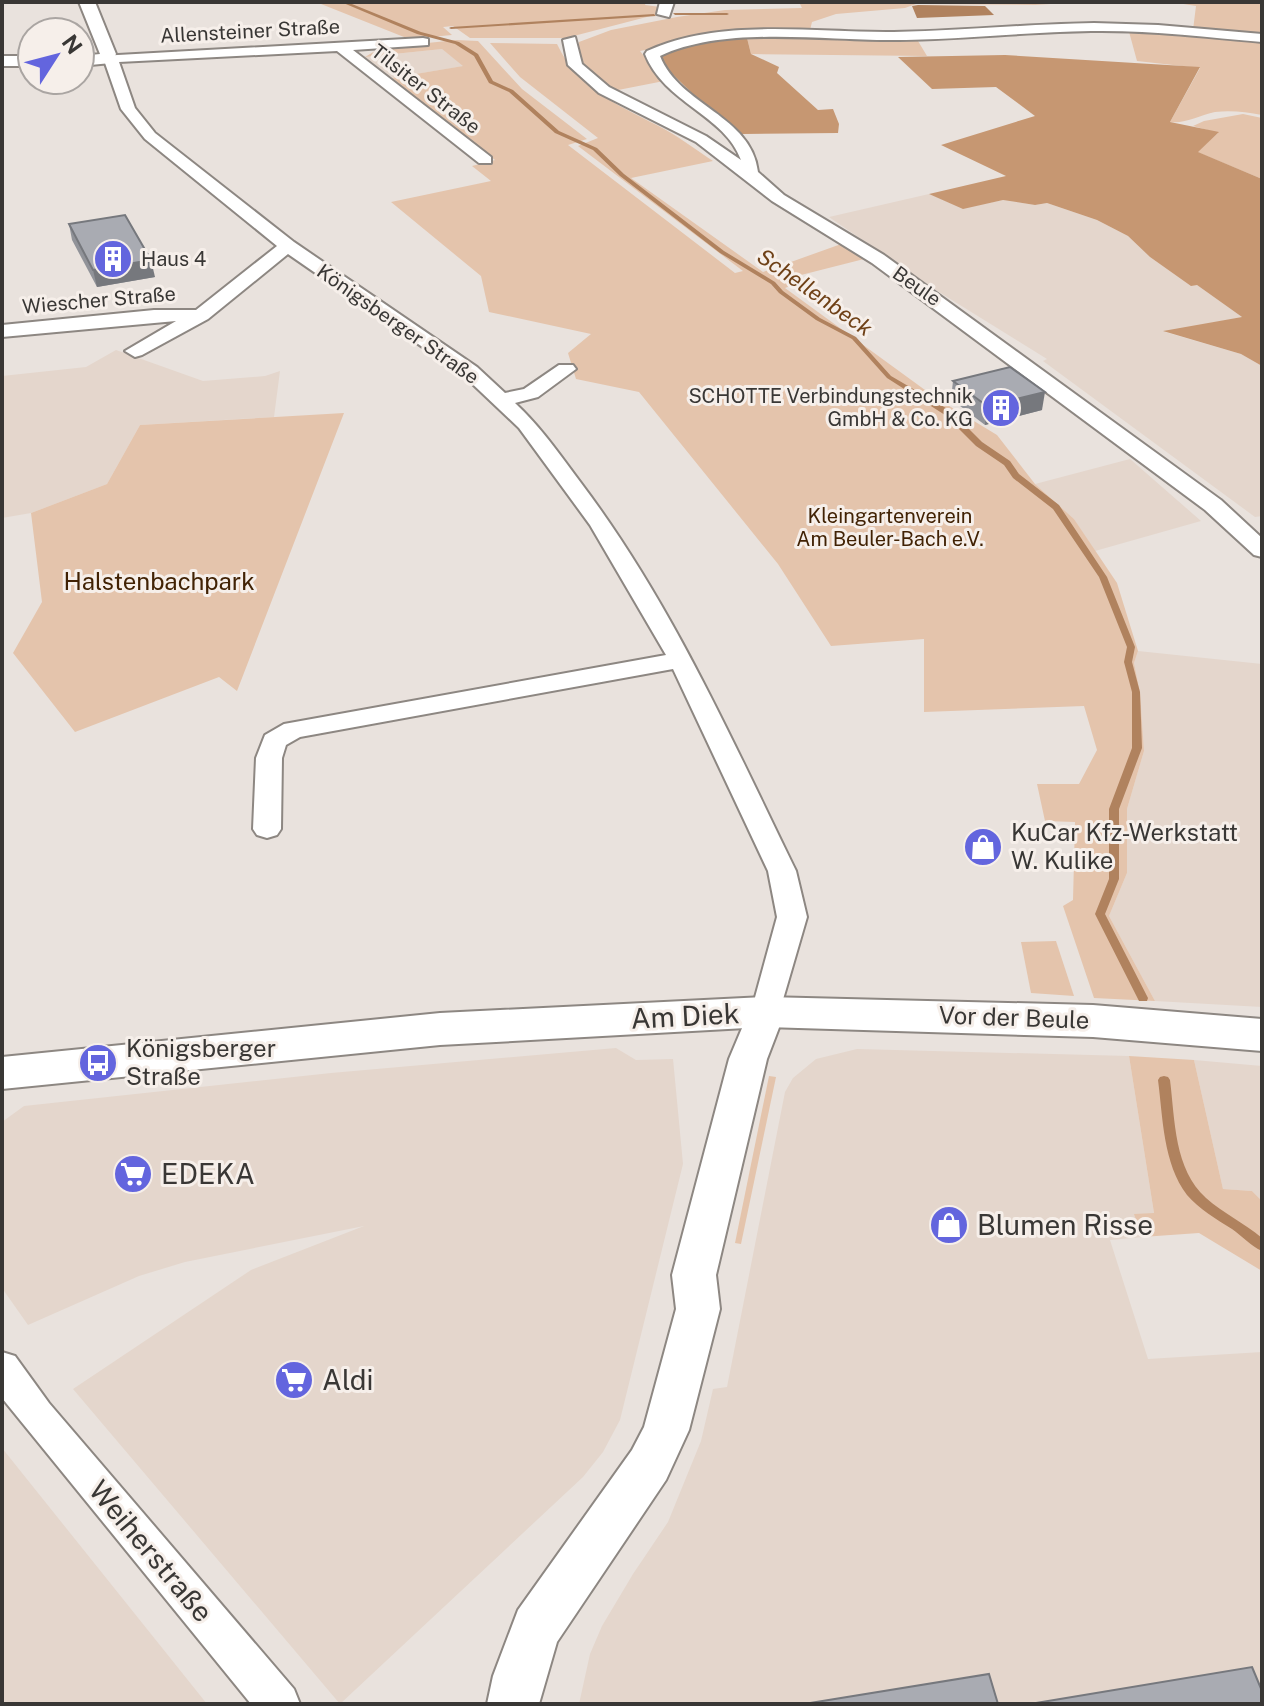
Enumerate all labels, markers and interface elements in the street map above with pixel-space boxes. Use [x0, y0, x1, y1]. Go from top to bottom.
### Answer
street label: Allensteiner Straße [159, 14, 341, 48]
north arrow [16, 16, 96, 96]
text: N [57, 30, 88, 59]
street label: Tilsiter Straße [367, 39, 485, 139]
building icon: Haus 4 [92, 238, 134, 280]
water label: Schellenbeck [752, 243, 878, 341]
place label: Haus 4 [141, 247, 206, 271]
street label: Königsberger Straße [312, 259, 484, 389]
street label: Beule [888, 261, 946, 311]
street label: Wiescher Straße [21, 281, 177, 319]
place label: SCHOTTE Verbindungstechnik GmbH & Co. KG [688, 384, 973, 431]
building icon: SCHOTTE Verbindungstechnik GmbH & Co. KG [980, 387, 1022, 429]
park label: Kleingartenverein Am Beuler-Bach e.V. [796, 504, 984, 551]
park label: Halstenbachpark [63, 567, 255, 595]
place label: KuCar Kfz-Werkstatt W. Kulike [1011, 818, 1238, 874]
shop icon: KuCar Kfz-Werkstatt W. Kulike [962, 826, 1004, 868]
street label: Am Diek [630, 996, 740, 1035]
street label: Vor der Beule [938, 1000, 1090, 1034]
place label: Königsberger Straße [126, 1034, 276, 1090]
bus stop icon: Königsberger Straße [77, 1042, 119, 1084]
supermarket icon: EDEKA [112, 1153, 154, 1195]
place label: EDEKA [161, 1157, 255, 1190]
shop icon: Blumen Risse [928, 1204, 970, 1246]
place label: Blumen Risse [977, 1208, 1153, 1241]
supermarket icon: Aldi [273, 1359, 315, 1401]
place label: Aldi [322, 1363, 373, 1396]
street label: Weiherstraße [83, 1473, 220, 1628]

